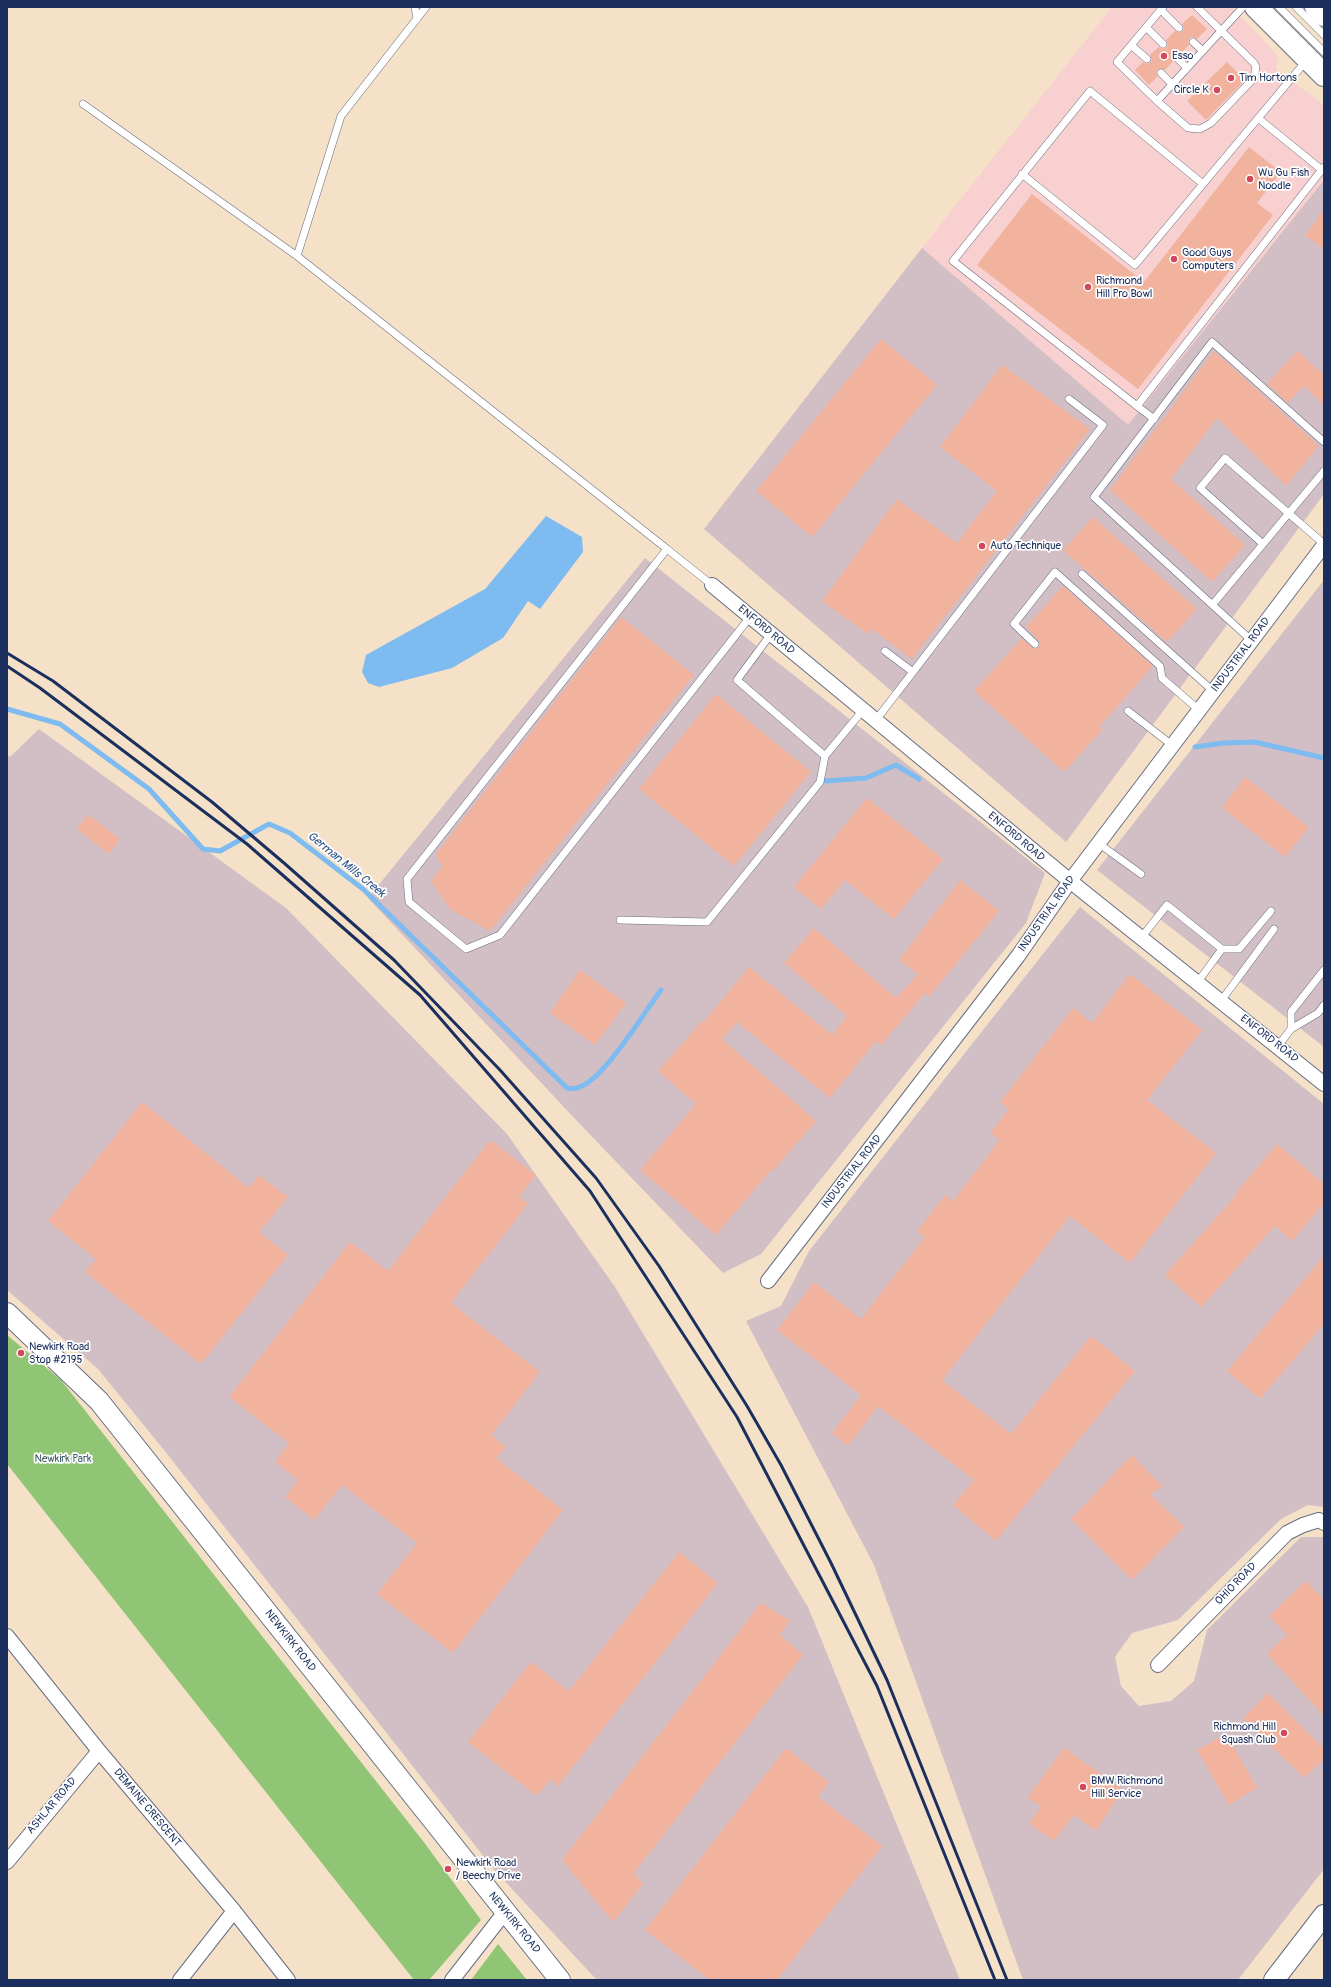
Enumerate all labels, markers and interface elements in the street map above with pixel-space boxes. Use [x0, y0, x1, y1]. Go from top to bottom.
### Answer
place label: Esso [1172, 49, 1193, 63]
marker: Esso [1159, 51, 1169, 61]
place label: Tim Hortons [1239, 71, 1297, 85]
marker: Tim Hortons [1226, 73, 1236, 83]
place label: Circle K [1174, 83, 1209, 97]
marker: Circle K [1212, 85, 1222, 95]
place label: Wu Gu Fish Noodle [1258, 166, 1309, 192]
marker: Wu Gu Fish Noodle [1245, 174, 1255, 184]
place label: Good Guys Computers [1182, 246, 1234, 272]
marker: Good Guys Computers [1169, 254, 1179, 264]
place label: Richmond Hill Pro Bowl [1096, 274, 1152, 300]
marker: Richmond Hill Pro Bowl [1083, 282, 1093, 292]
place label: Auto Technique [990, 539, 1061, 553]
marker: Auto Technique [977, 541, 987, 551]
street label: ENFORD ROAD [735, 602, 797, 658]
street label: INDUSTRIAL ROAD [1209, 615, 1273, 695]
street label: ENFORD ROAD [985, 809, 1047, 865]
water label: German Mills Creek [304, 829, 388, 901]
street label: INDUSTRIAL ROAD [1016, 873, 1078, 955]
street label: ENFORD ROAD [1237, 1012, 1301, 1066]
street label: INDUSTRIAL ROAD [819, 1133, 885, 1211]
place label: Newkirk Road Stop #2195 [29, 1340, 90, 1366]
marker: Newkirk Road Stop #2195 [16, 1348, 26, 1358]
park label: Newkirk Park [35, 1452, 91, 1466]
street label: OHIO ROAD [1213, 1560, 1259, 1608]
street label: NEWKIRK ROAD [262, 1607, 318, 1675]
place label: Richmond Hill Squash Club [1213, 1720, 1276, 1746]
marker: Richmond Hill Squash Club [1279, 1728, 1289, 1738]
street label: DEMAINE CRESCENT [110, 1766, 184, 1850]
place label: BMW Richmond Hill Service [1091, 1774, 1163, 1800]
street label: ASHLAR ROAD [24, 1775, 80, 1837]
marker: BMW Richmond Hill Service [1078, 1782, 1088, 1792]
place label: Newkirk Road / Beechy Drive [456, 1856, 521, 1882]
marker: Newkirk Road / Beechy Drive [443, 1864, 453, 1874]
street label: NEWKIRK ROAD [485, 1890, 543, 1956]

